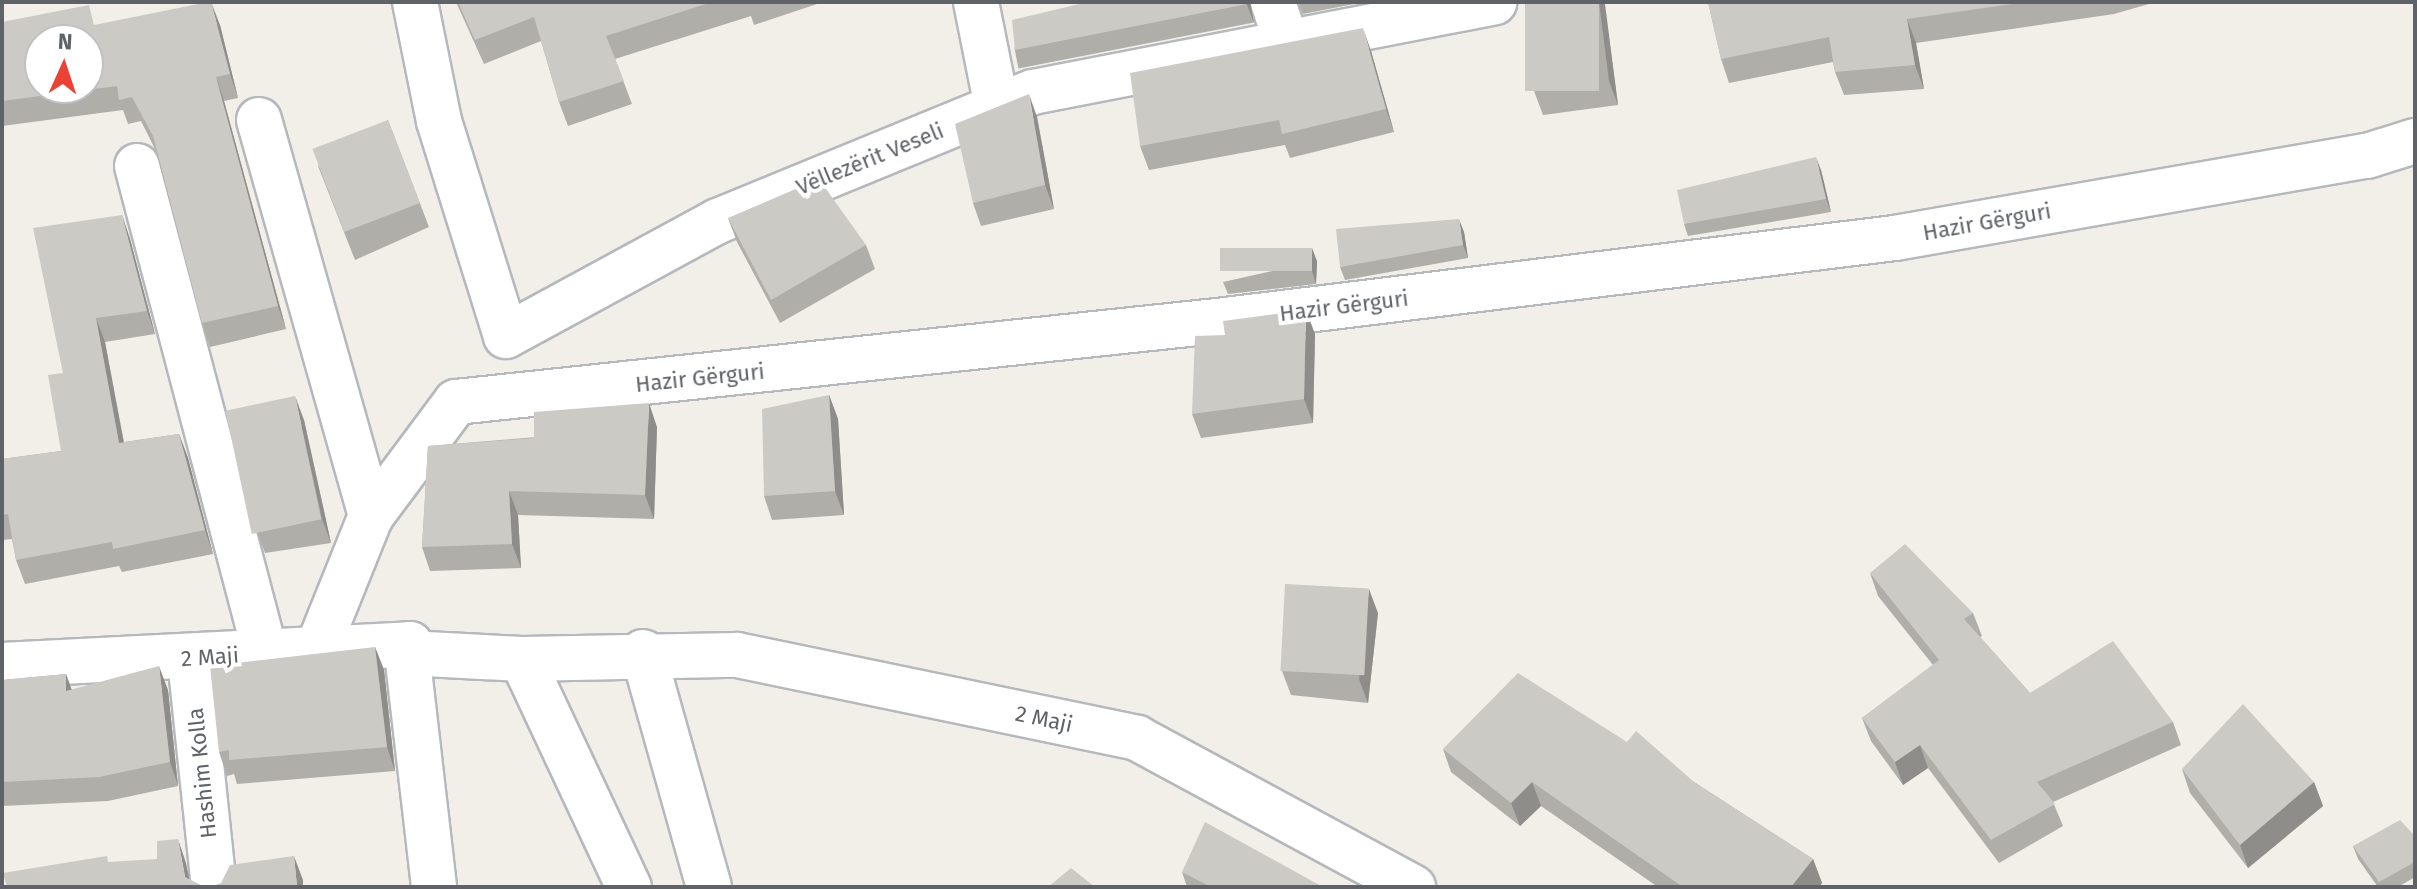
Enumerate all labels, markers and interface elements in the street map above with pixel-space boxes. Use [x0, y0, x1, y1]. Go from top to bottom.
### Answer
north arrow [24, 24, 104, 104]
text: N [57, 28, 73, 55]
street label: Vëllezërit Veseli [792, 117, 948, 201]
street label: Hazir Gërguri [1921, 198, 2053, 246]
street label: Hazir Gërguri [1278, 285, 1410, 327]
street label: Hazir Gërguri [634, 358, 766, 398]
street label: 2 Maji [180, 642, 240, 672]
street label: 2 Maji [1013, 700, 1075, 738]
street label: Hashim Kolla [182, 706, 222, 840]

